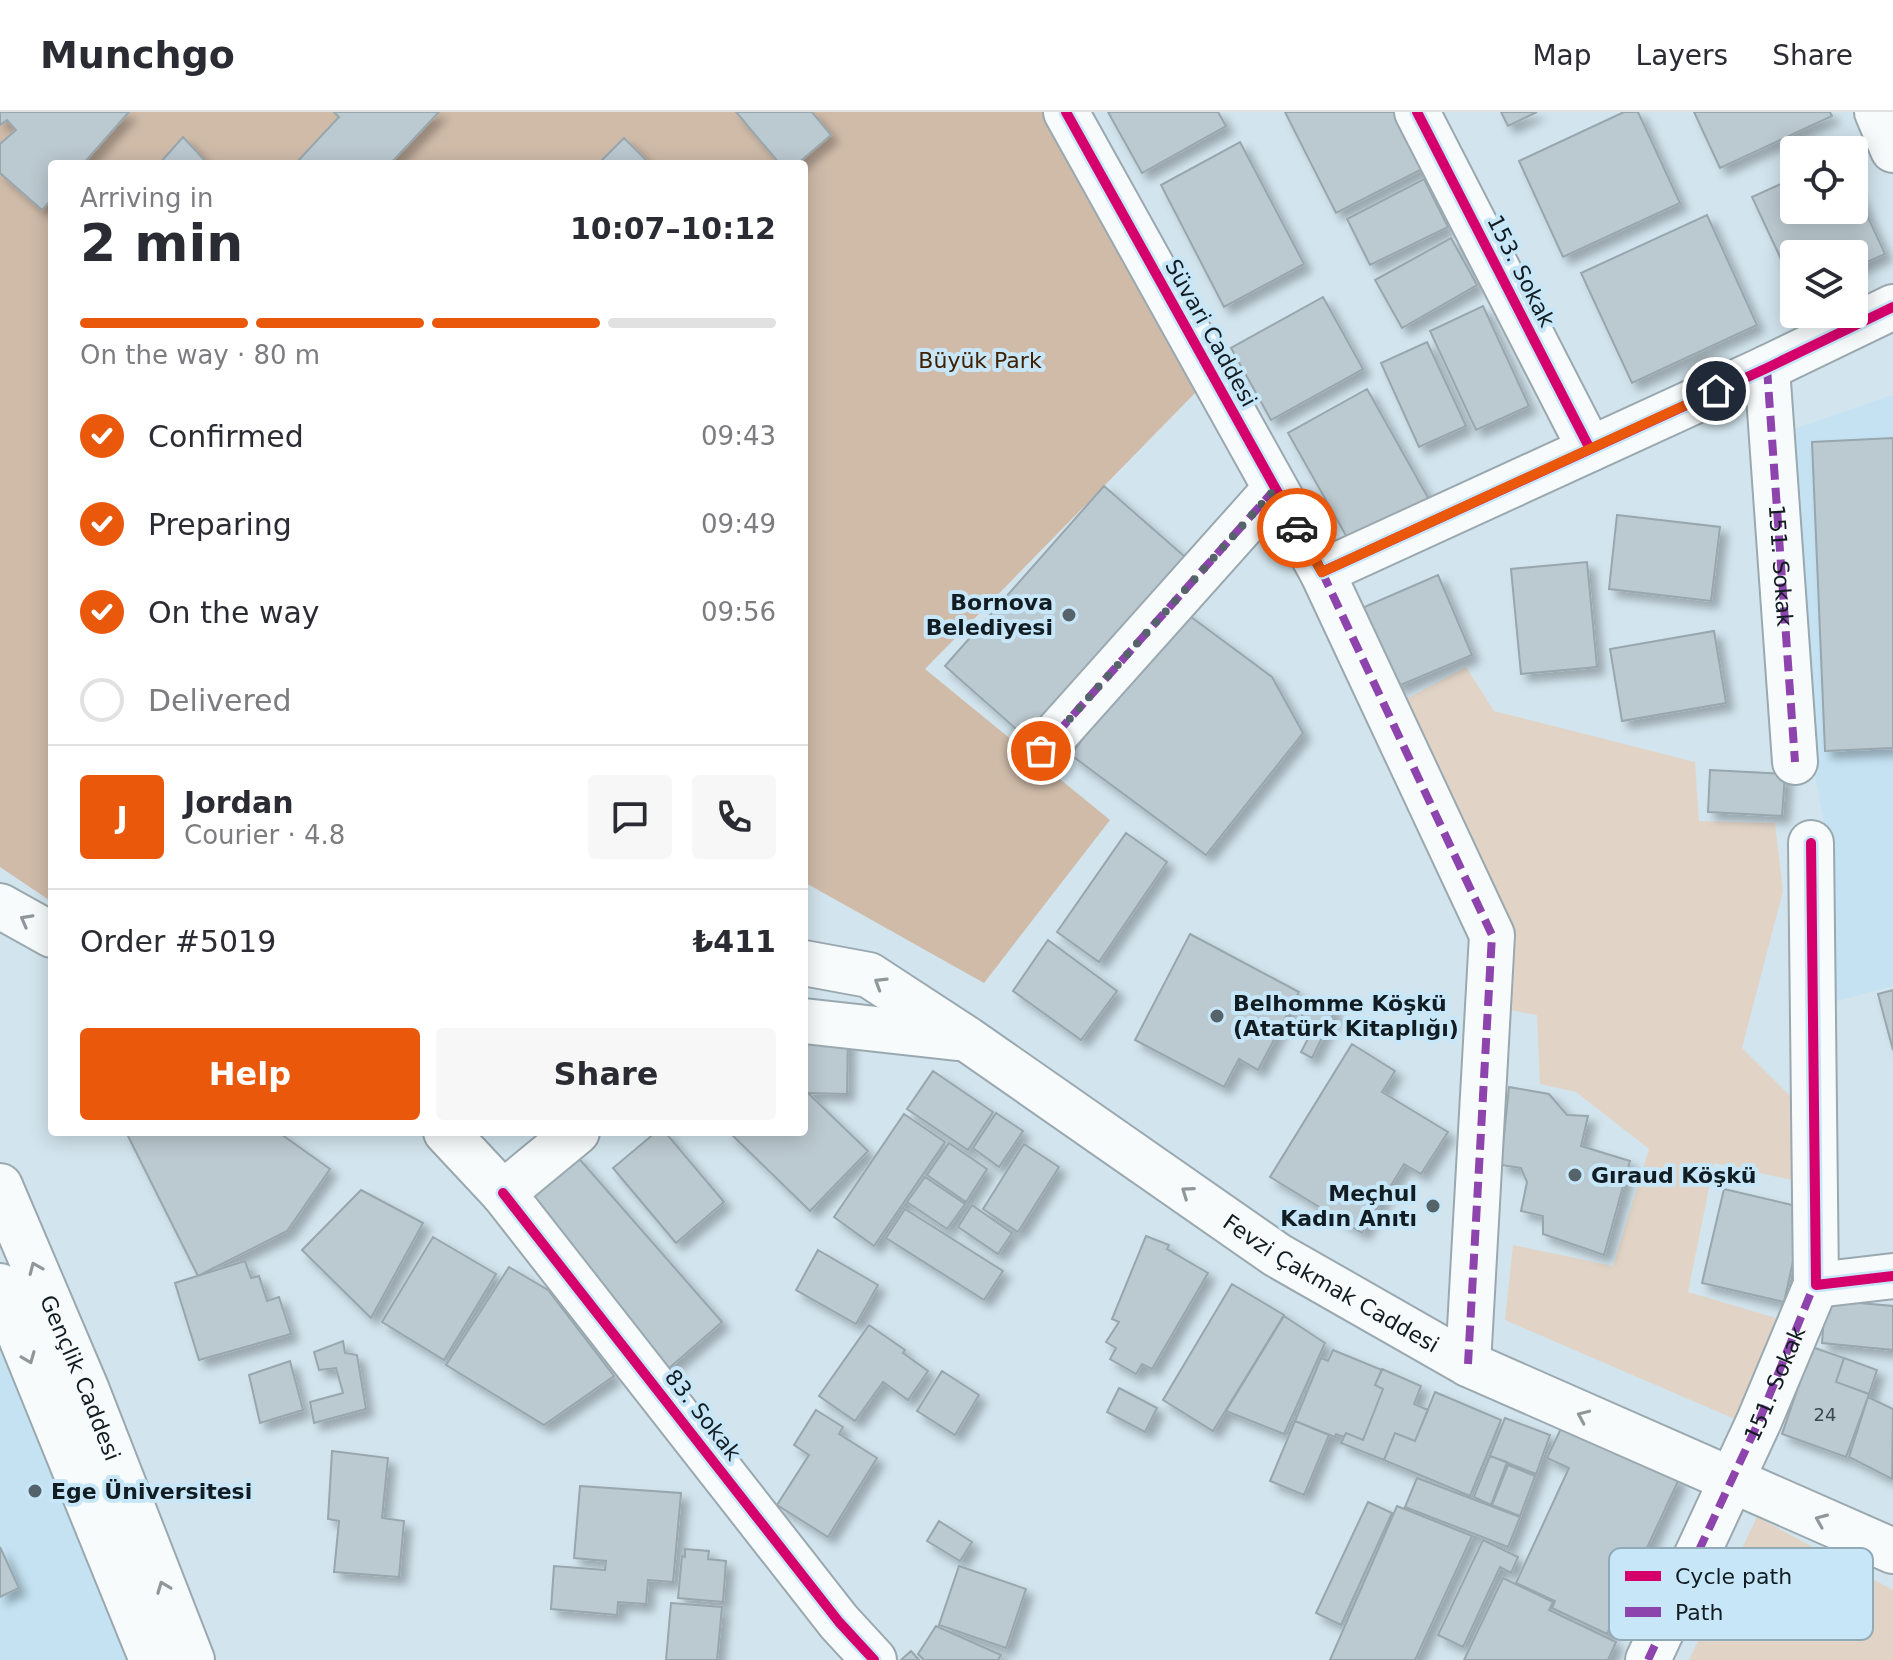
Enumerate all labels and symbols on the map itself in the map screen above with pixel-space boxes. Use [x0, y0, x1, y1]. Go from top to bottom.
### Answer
street label: 153. Sokak [1482, 211, 1560, 331]
street label: Süvari Caddesi [1160, 255, 1262, 411]
park label: Büyük Park [918, 348, 1042, 373]
pin [1682, 357, 1750, 425]
courier [1257, 488, 1337, 568]
street label: 151. Sokak [1764, 504, 1798, 627]
place label: Bornova Belediyesi [926, 590, 1053, 640]
marker: Bornova Belediyesi [1060, 606, 1078, 624]
pin [1007, 717, 1075, 785]
one-way arrow [20, 915, 34, 930]
one-way arrow [874, 977, 888, 992]
place label: Belhomme Köşkü (Atatürk Kitaplığı) [1233, 991, 1459, 1041]
marker: Belhomme Köşkü (Atatürk Kitaplığı) [1208, 1007, 1226, 1025]
place label: Gıraud Köşkü [1591, 1163, 1757, 1188]
marker: Gıraud Köşkü [1566, 1166, 1584, 1184]
place label: Meçhul Kadın Anıtı [1280, 1181, 1417, 1231]
one-way arrow [1182, 1187, 1196, 1202]
marker: Meçhul Kadın Anıtı [1424, 1197, 1442, 1215]
street label: Fevzi Çakmak Caddesi [1219, 1209, 1443, 1357]
one-way arrow [28, 1262, 45, 1276]
street label: Gençlik Caddesi [35, 1291, 126, 1464]
street label: 151. Sokak [1739, 1322, 1810, 1445]
one-way arrow [20, 1350, 36, 1364]
street label: 83. Sokak [660, 1365, 746, 1465]
house number: 24 [1814, 1404, 1836, 1425]
one-way arrow [1577, 1409, 1592, 1425]
place label: Ege Üniversitesi [51, 1479, 252, 1504]
marker: Ege Üniversitesi [26, 1482, 44, 1500]
one-way arrow [1815, 1514, 1829, 1530]
legend [1609, 1548, 1873, 1640]
text: Cycle path [1675, 1564, 1792, 1589]
one-way arrow [156, 1581, 173, 1595]
text: Path [1675, 1600, 1723, 1625]

